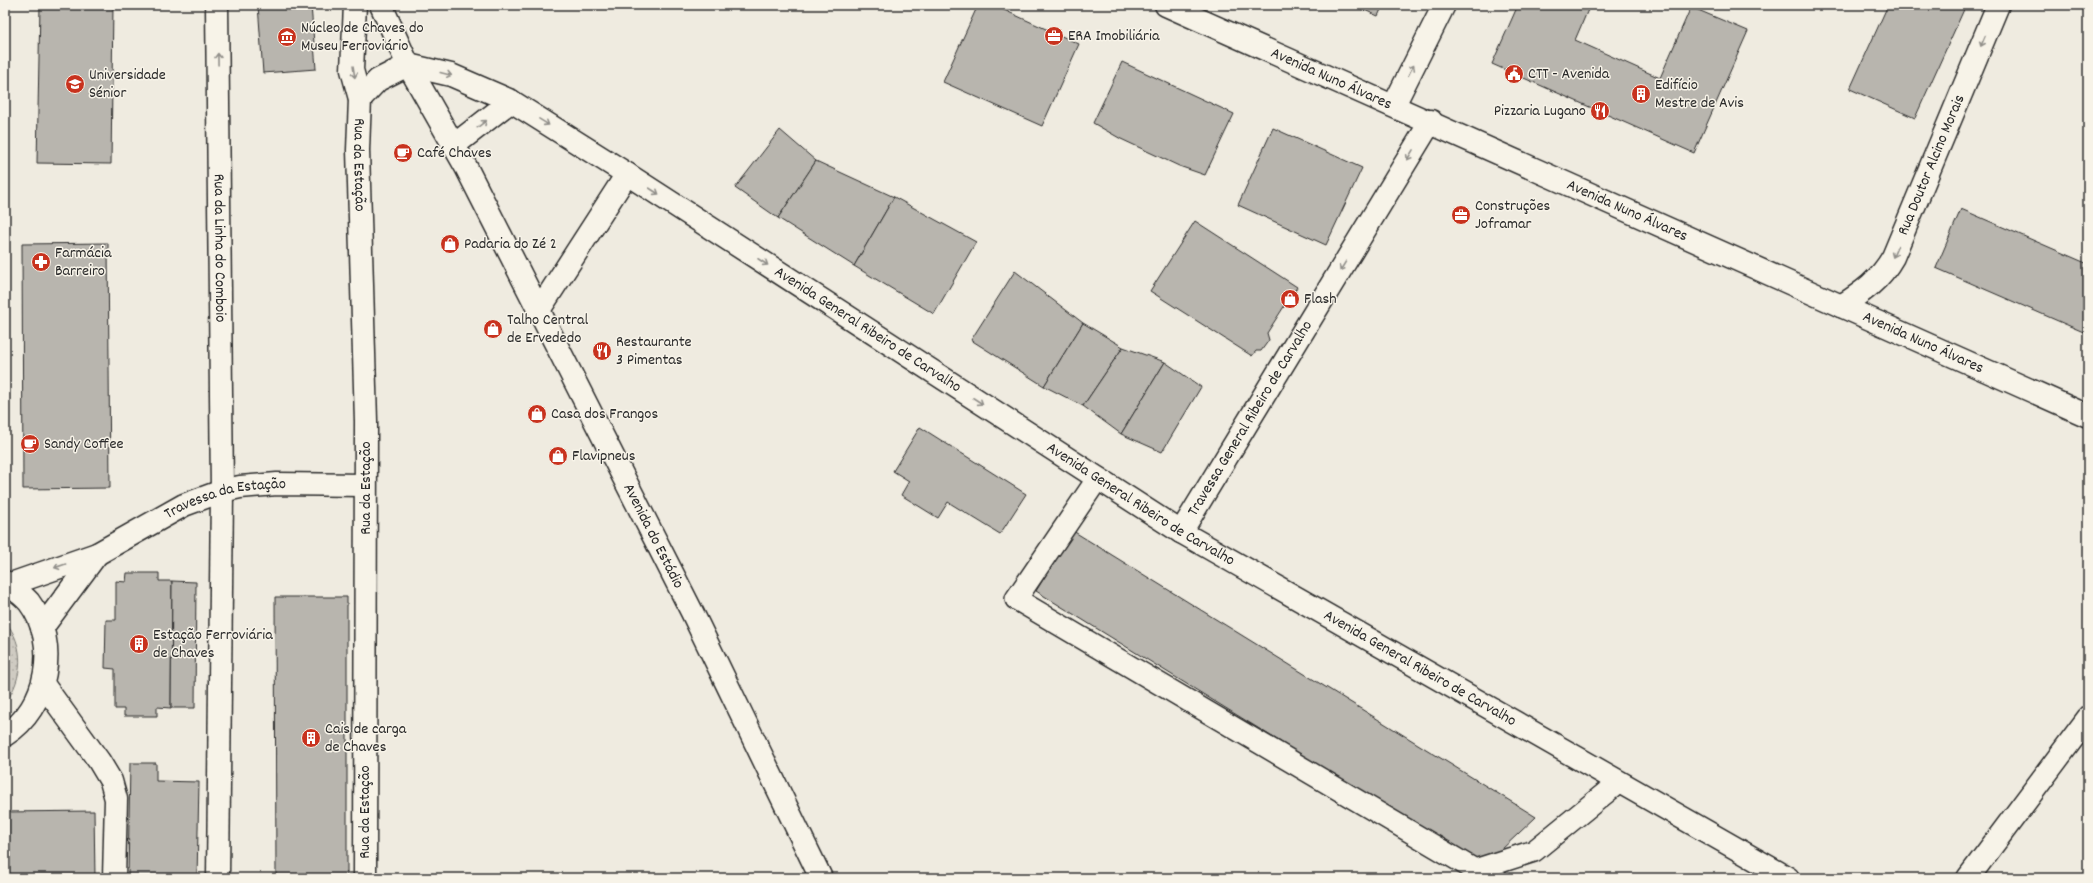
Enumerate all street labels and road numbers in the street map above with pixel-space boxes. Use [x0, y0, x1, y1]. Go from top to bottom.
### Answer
street label: Avenida Nuno Álvares [1267, 42, 1396, 116]
street label: Rua Doutor Alcino Morais [1892, 91, 1971, 239]
street label: Rua da Estação [346, 118, 371, 212]
street label: Rua da Linha do Comboio [207, 174, 232, 322]
street label: Avenida Nuno Álvares [1563, 174, 1692, 248]
street label: Avenida General Ribeiro de Carvalho [770, 261, 966, 399]
street label: Avenida Nuno Álvares [1859, 305, 1988, 380]
street label: Travessa General Ribeiro de Carvalho [1182, 316, 1318, 521]
street label: Avenida General Ribeiro de Carvalho [1042, 436, 1239, 572]
street label: Rua da Estação [355, 441, 378, 535]
street label: Travessa da Estação [160, 472, 286, 525]
street label: Avenida do Estádio [617, 479, 690, 593]
street label: Avenida General Ribeiro de Carvalho [1319, 604, 1521, 732]
street label: Rua da Estação [354, 765, 377, 859]

